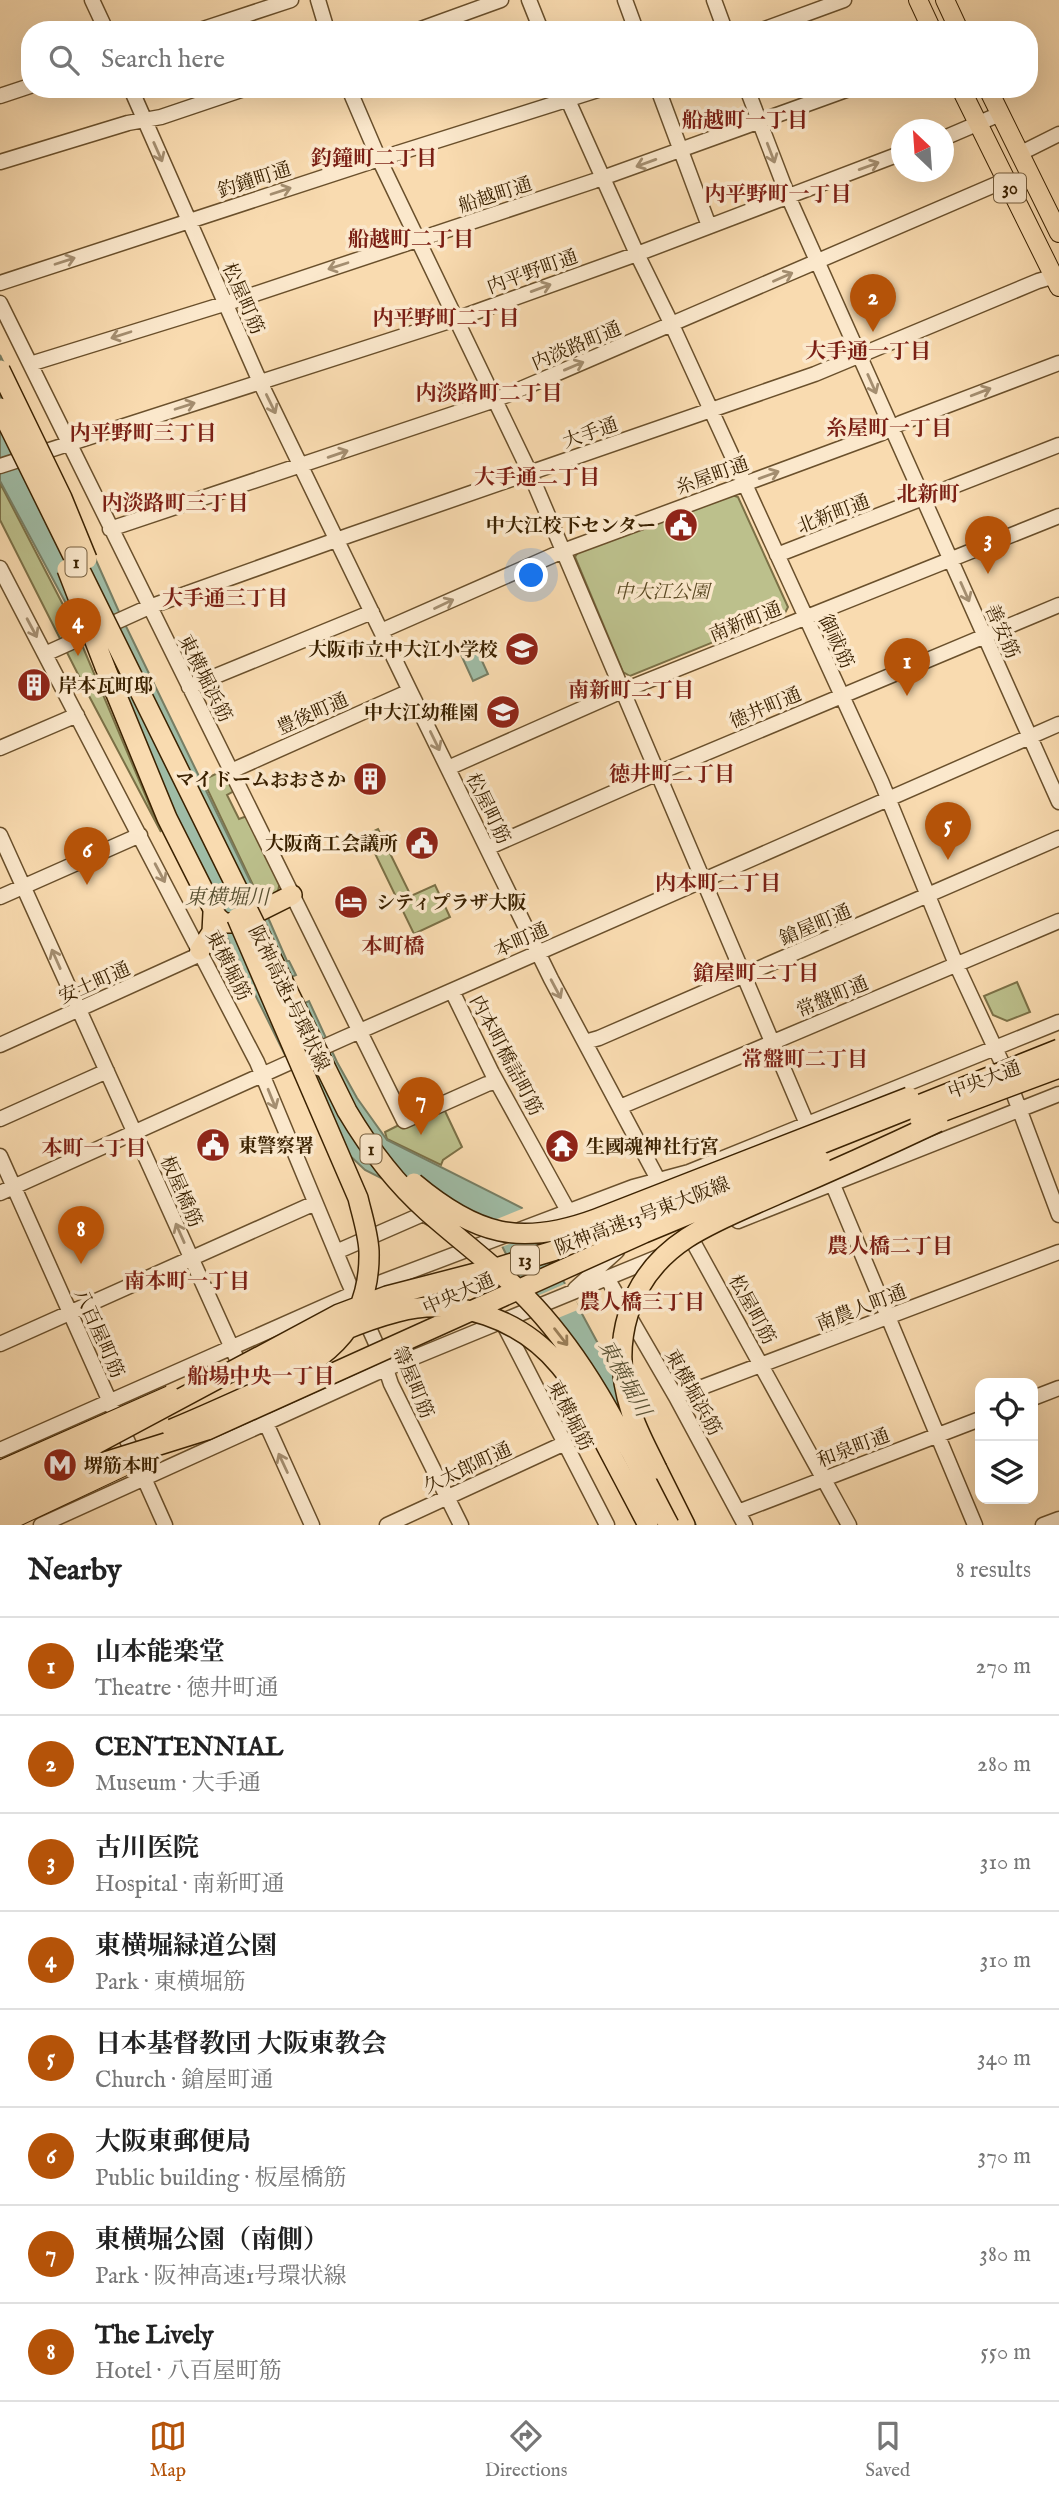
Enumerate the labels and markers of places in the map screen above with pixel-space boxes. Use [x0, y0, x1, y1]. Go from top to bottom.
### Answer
pin: 2 [850, 274, 896, 332]
public building icon: 中大江校下センター [662, 506, 700, 544]
place label: 中大江校下センター [486, 515, 656, 539]
pin: 3 [965, 516, 1011, 574]
pin: 4 [55, 598, 101, 656]
school or university icon: 大阪市立中大江小学校 [503, 630, 541, 668]
pin: 1 [884, 638, 930, 696]
place label: 大阪市立中大江小学校 [308, 639, 498, 663]
building icon: 岸本瓦町邸 [15, 666, 53, 704]
place label: 岸本瓦町邸 [58, 675, 153, 699]
school or university icon: 中大江幼稚園 [484, 693, 522, 731]
place label: 中大江幼稚園 [364, 702, 478, 726]
building icon: マイドームおおさか [351, 760, 389, 798]
place label: マイドームおおさか [175, 769, 346, 793]
pin: 5 [925, 802, 971, 860]
public building icon: 大阪商工会議所 [403, 824, 441, 862]
pin: 6 [64, 827, 110, 885]
place label: 大阪商工会議所 [265, 833, 398, 857]
hotel icon: シティプラザ大阪 [332, 883, 370, 921]
place label: シティプラザ大阪 [376, 892, 526, 916]
pin: 7 [398, 1077, 444, 1135]
public building icon: 東警察署 [194, 1126, 232, 1164]
temple icon: 生國魂神社行宮 [543, 1127, 581, 1165]
place label: 東警察署 [238, 1135, 314, 1159]
place label: 生國魂神社行宮 [586, 1136, 719, 1160]
pin: 8 [58, 1206, 104, 1264]
metro station icon: 堺筋本町 [41, 1446, 79, 1484]
place label: 堺筋本町 [84, 1455, 160, 1479]

